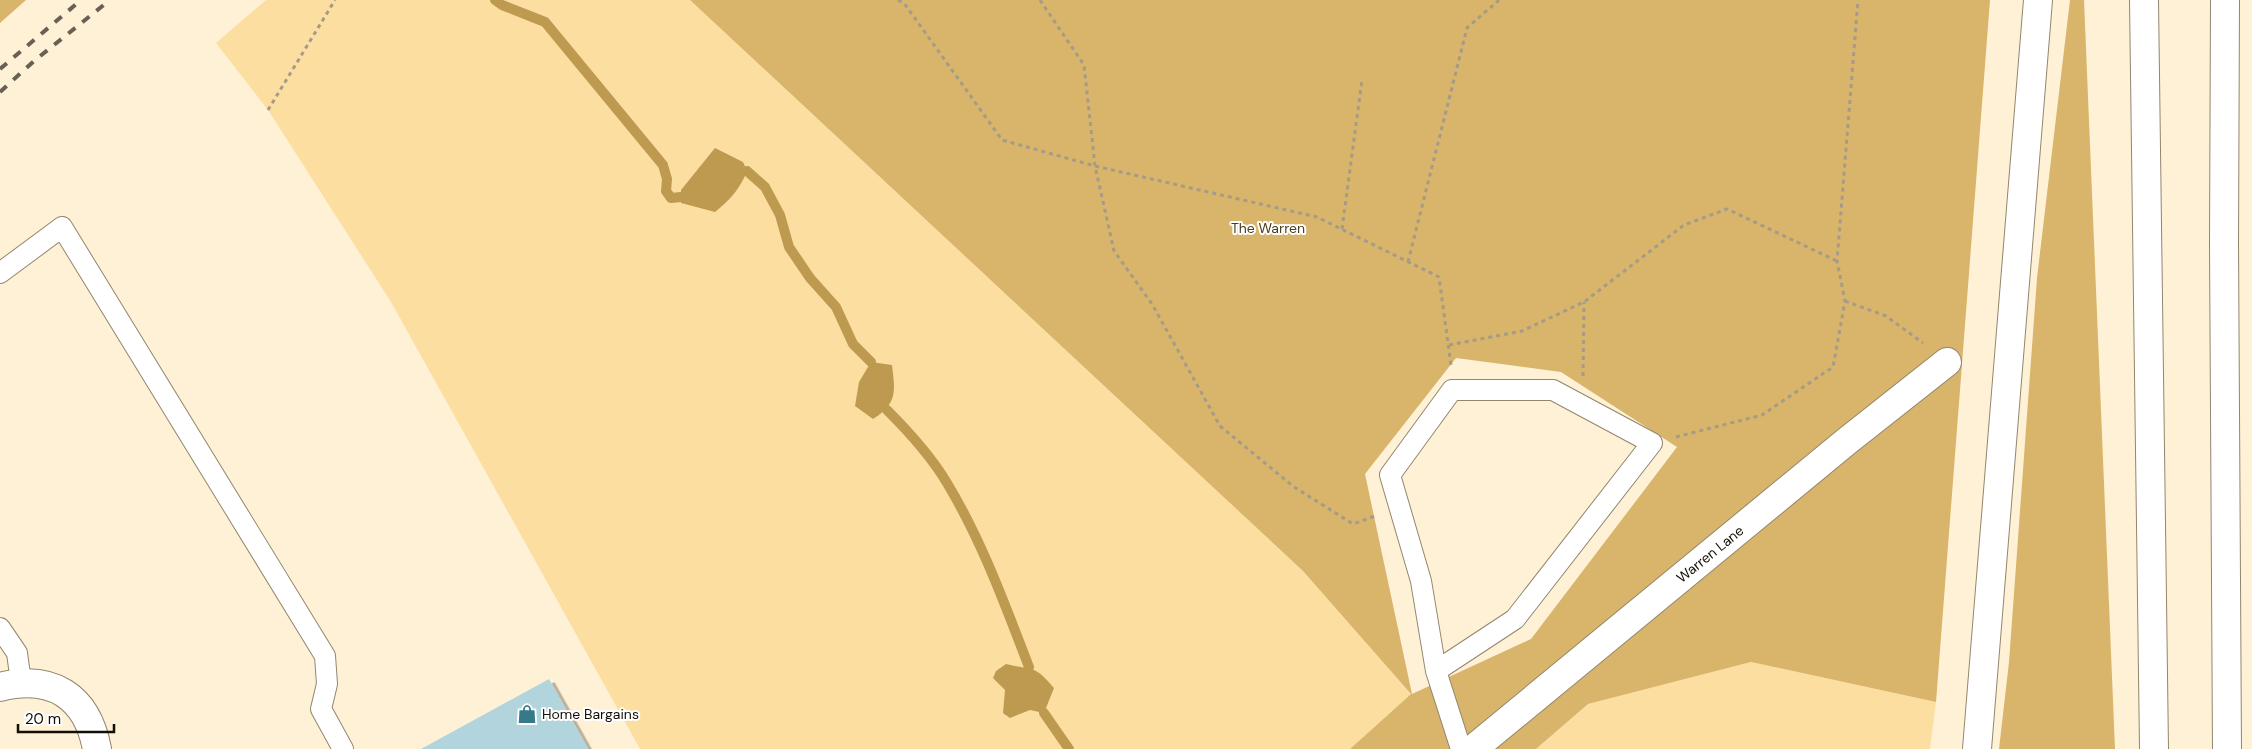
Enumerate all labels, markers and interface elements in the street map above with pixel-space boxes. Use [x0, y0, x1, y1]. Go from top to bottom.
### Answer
park label: The Warren [1231, 219, 1305, 237]
street label: Warren Lane [1673, 521, 1747, 587]
scale bar [18, 702, 114, 734]
shop icon: Home Bargains [516, 703, 538, 725]
place label: Home Bargains [542, 705, 639, 723]
text: 20 m [25, 709, 61, 729]

